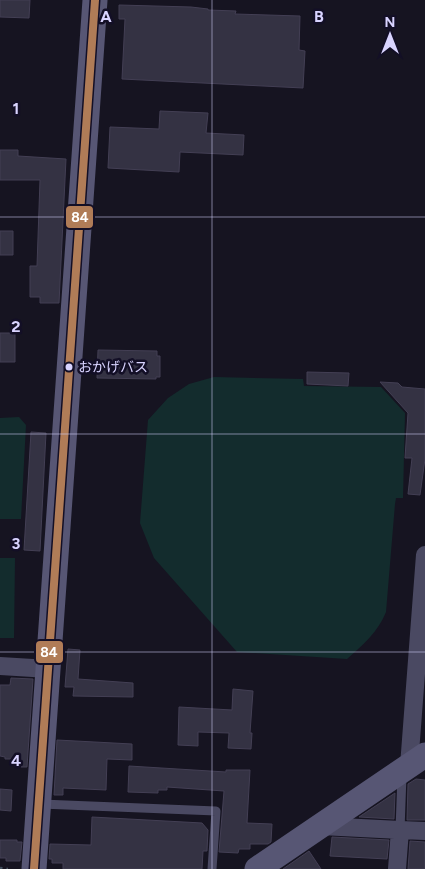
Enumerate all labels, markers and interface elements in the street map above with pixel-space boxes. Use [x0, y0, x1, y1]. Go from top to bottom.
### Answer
text: A [100, 7, 112, 26]
text: B [314, 7, 324, 26]
north arrow [365, 10, 415, 60]
text: N [385, 14, 395, 31]
text: 1 [13, 99, 19, 118]
line badge: 84 [65, 205, 94, 229]
text: 84 [71, 209, 89, 226]
text: 2 [11, 317, 21, 336]
place label: おかげバス [78, 359, 148, 376]
marker: おかげバス [64, 362, 74, 372]
text: 3 [12, 534, 21, 553]
line badge: 84 [35, 640, 64, 664]
text: 84 [40, 644, 58, 661]
text: 4 [11, 751, 21, 770]

